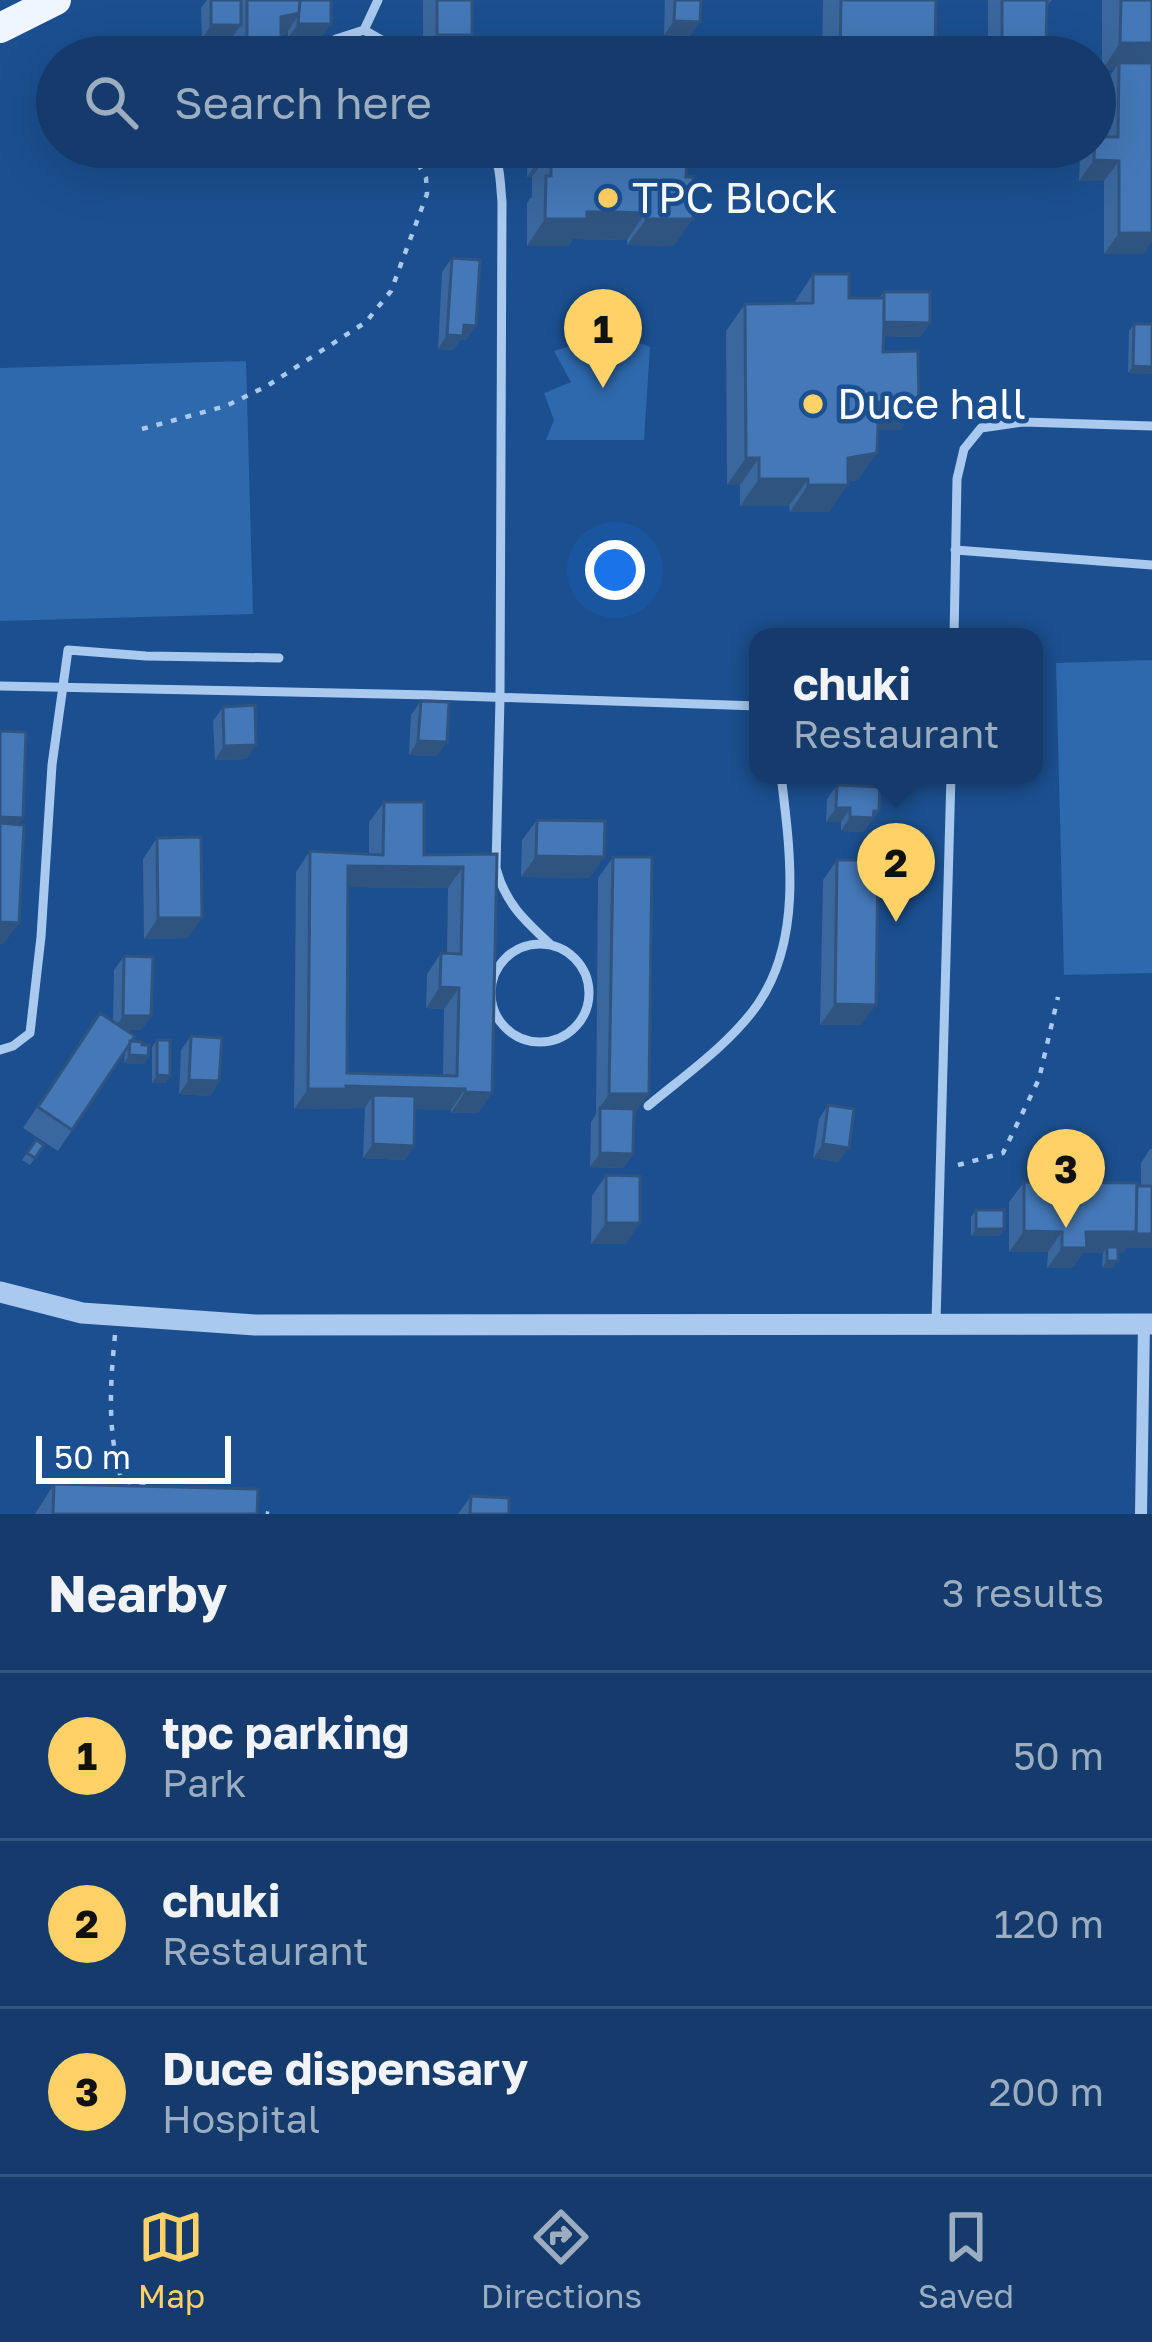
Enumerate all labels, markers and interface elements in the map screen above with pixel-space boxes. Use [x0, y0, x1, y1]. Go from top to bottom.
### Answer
search box [36, 36, 1116, 168]
icon: search [78, 69, 144, 135]
text: Search here [174, 75, 432, 129]
place label: TPC Block [632, 172, 838, 222]
marker: TPC Block [595, 185, 621, 211]
pin: 1 [564, 289, 642, 388]
place label: Duce hall [837, 378, 1026, 428]
marker: Duce hall [800, 391, 826, 417]
your location [585, 540, 645, 600]
popup [749, 628, 1043, 784]
text: chuki [793, 656, 911, 710]
text: Restaurant [793, 710, 999, 757]
pin: 2 [857, 823, 935, 922]
pin: 3 [1027, 1129, 1105, 1228]
scale bar [36, 1430, 231, 1483]
text: 50 m [54, 1437, 131, 1476]
text: Nearby [48, 1562, 227, 1623]
text: 3 results [942, 1569, 1104, 1616]
text: tpc parking [162, 1705, 409, 1759]
text: 1 [77, 1732, 97, 1779]
text: 50 m [1013, 1732, 1104, 1779]
text: Park [162, 1759, 246, 1806]
text: chuki [162, 1873, 280, 1927]
text: 2 [75, 1900, 99, 1947]
text: 120 m [994, 1900, 1104, 1947]
text: Restaurant [162, 1927, 369, 1974]
text: Duce dispensary [162, 2041, 528, 2095]
text: 3 [75, 2068, 99, 2115]
text: 200 m [989, 2068, 1104, 2115]
text: Hospital [162, 2095, 320, 2142]
tab: Map [138, 2204, 205, 2315]
tab: Directions [481, 2204, 642, 2315]
tab: Saved [918, 2204, 1014, 2315]

